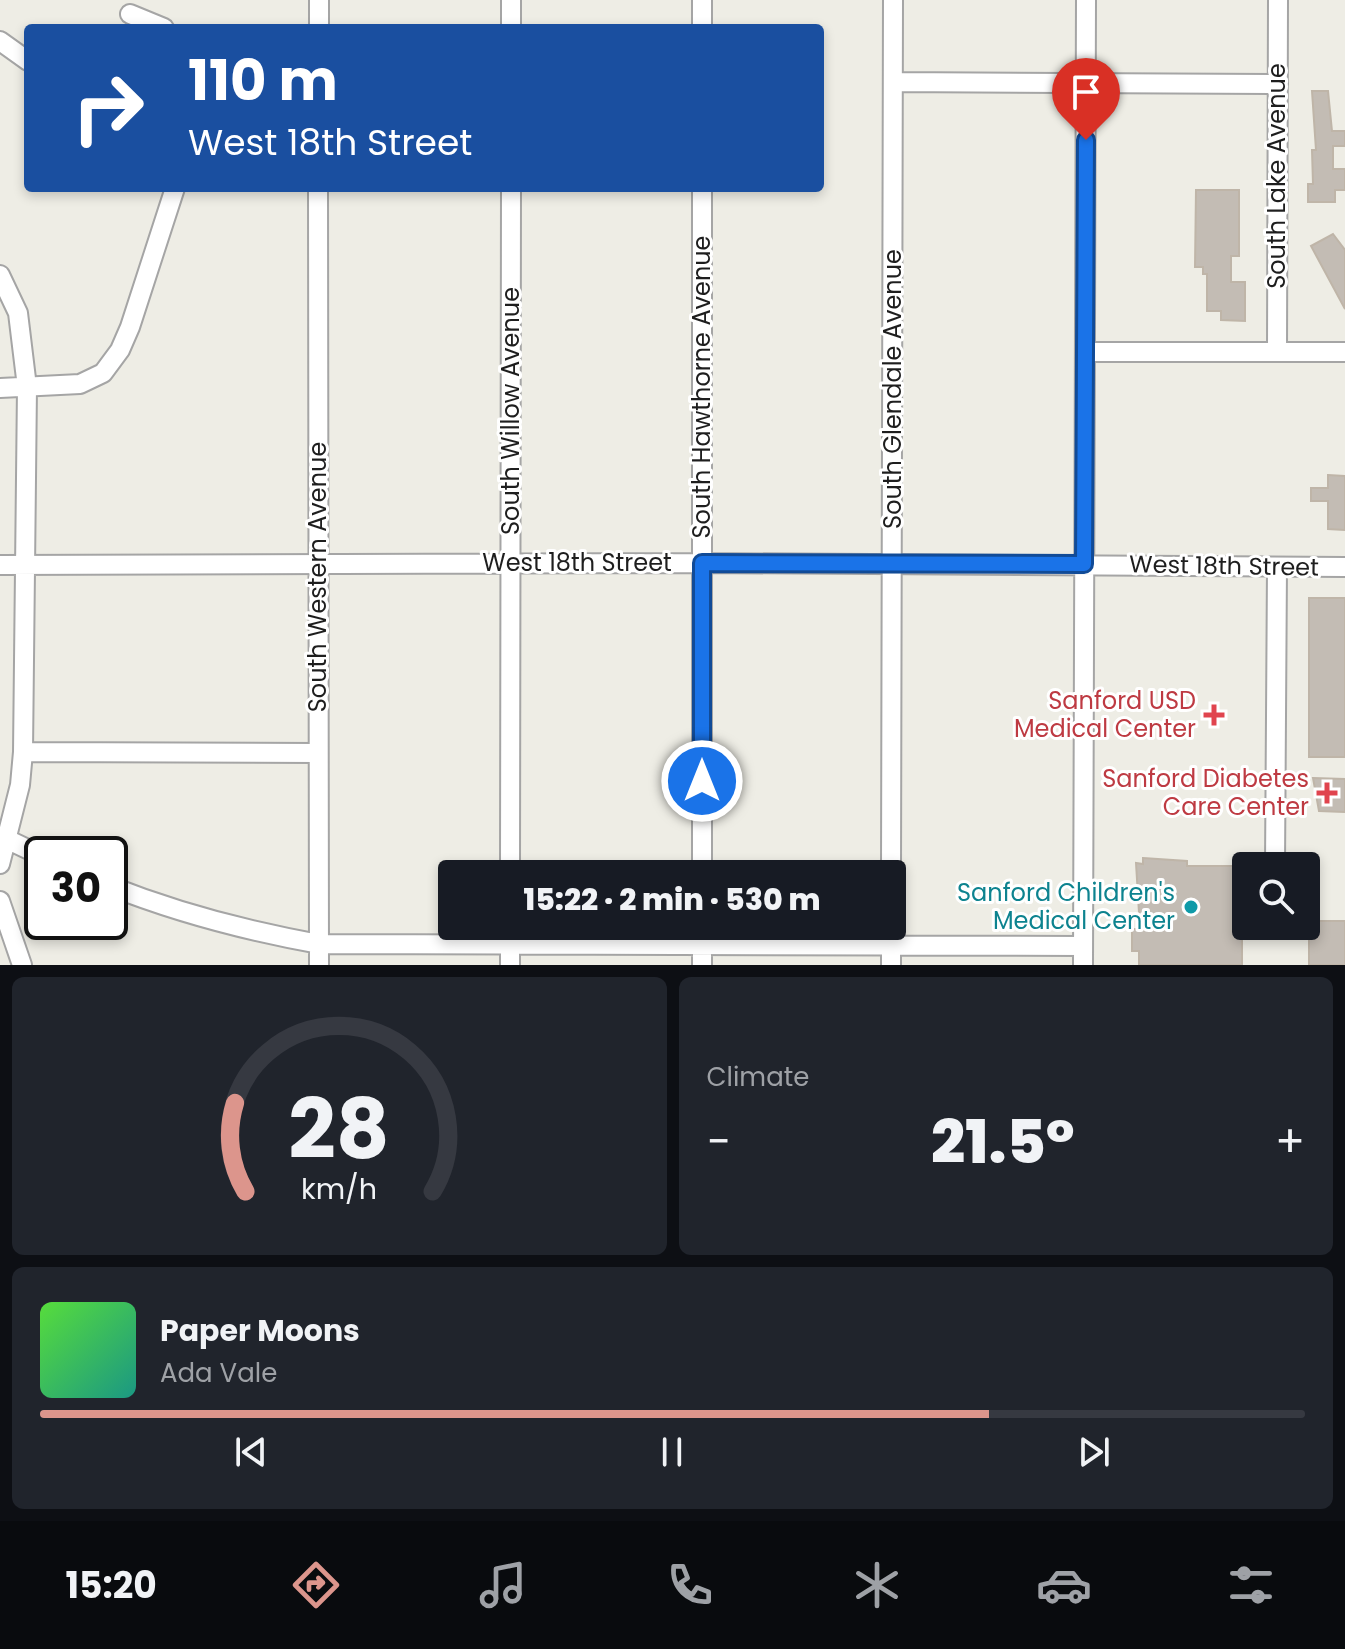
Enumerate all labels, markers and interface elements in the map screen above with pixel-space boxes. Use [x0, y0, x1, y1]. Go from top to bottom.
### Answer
text: 110 m [188, 41, 338, 120]
icon: right [56, 56, 160, 160]
pin [1052, 58, 1120, 140]
street label: South Lake Avenue [1260, 63, 1293, 289]
icon: arrive [1064, 70, 1108, 114]
text: West 18th Street [188, 117, 472, 168]
street label: South Hawthorne Avenue [685, 236, 718, 539]
street label: South Glendale Avenue [876, 249, 909, 529]
street label: South Willow Avenue [494, 287, 527, 535]
street label: South Western Avenue [301, 442, 334, 712]
street label: West 18th Street [482, 546, 672, 579]
street label: West 18th Street [1129, 547, 1319, 584]
place label: Sanford USD Medical Center [1014, 684, 1196, 745]
marker: Sanford USD Medical Center [1203, 704, 1225, 726]
position arrow [660, 739, 744, 823]
place label: Sanford Diabetes Care Center [1102, 762, 1309, 823]
marker: Sanford Diabetes Care Center [1316, 782, 1338, 804]
speed limit sign: 30 [24, 836, 128, 940]
map controls [1232, 852, 1320, 940]
button: search [1232, 852, 1320, 940]
place label: Sanford Children's Medical Center [957, 876, 1175, 937]
text: 15:22 · 2 min · 530 m [524, 878, 820, 921]
marker: Sanford Children's Medical Center [1182, 898, 1200, 916]
text: Climate [707, 1059, 809, 1095]
text: 28 [289, 1071, 390, 1187]
text: 21.5° [931, 1100, 1075, 1184]
text: − [707, 1111, 731, 1172]
text: + [1275, 1111, 1305, 1172]
text: km/h [301, 1169, 377, 1209]
text: Paper Moons [160, 1309, 360, 1352]
text: Ada Vale [160, 1355, 277, 1391]
icon: previous [229, 1430, 273, 1474]
icon: pause [650, 1430, 694, 1474]
icon: next [1072, 1430, 1116, 1474]
icon: directions [288, 1557, 344, 1613]
icon: music [475, 1557, 531, 1613]
icon: phone [662, 1557, 718, 1613]
icon: climate [849, 1557, 905, 1613]
icon: car [1036, 1557, 1092, 1613]
icon: filters [1223, 1557, 1279, 1613]
text: 15:20 [66, 1560, 157, 1611]

